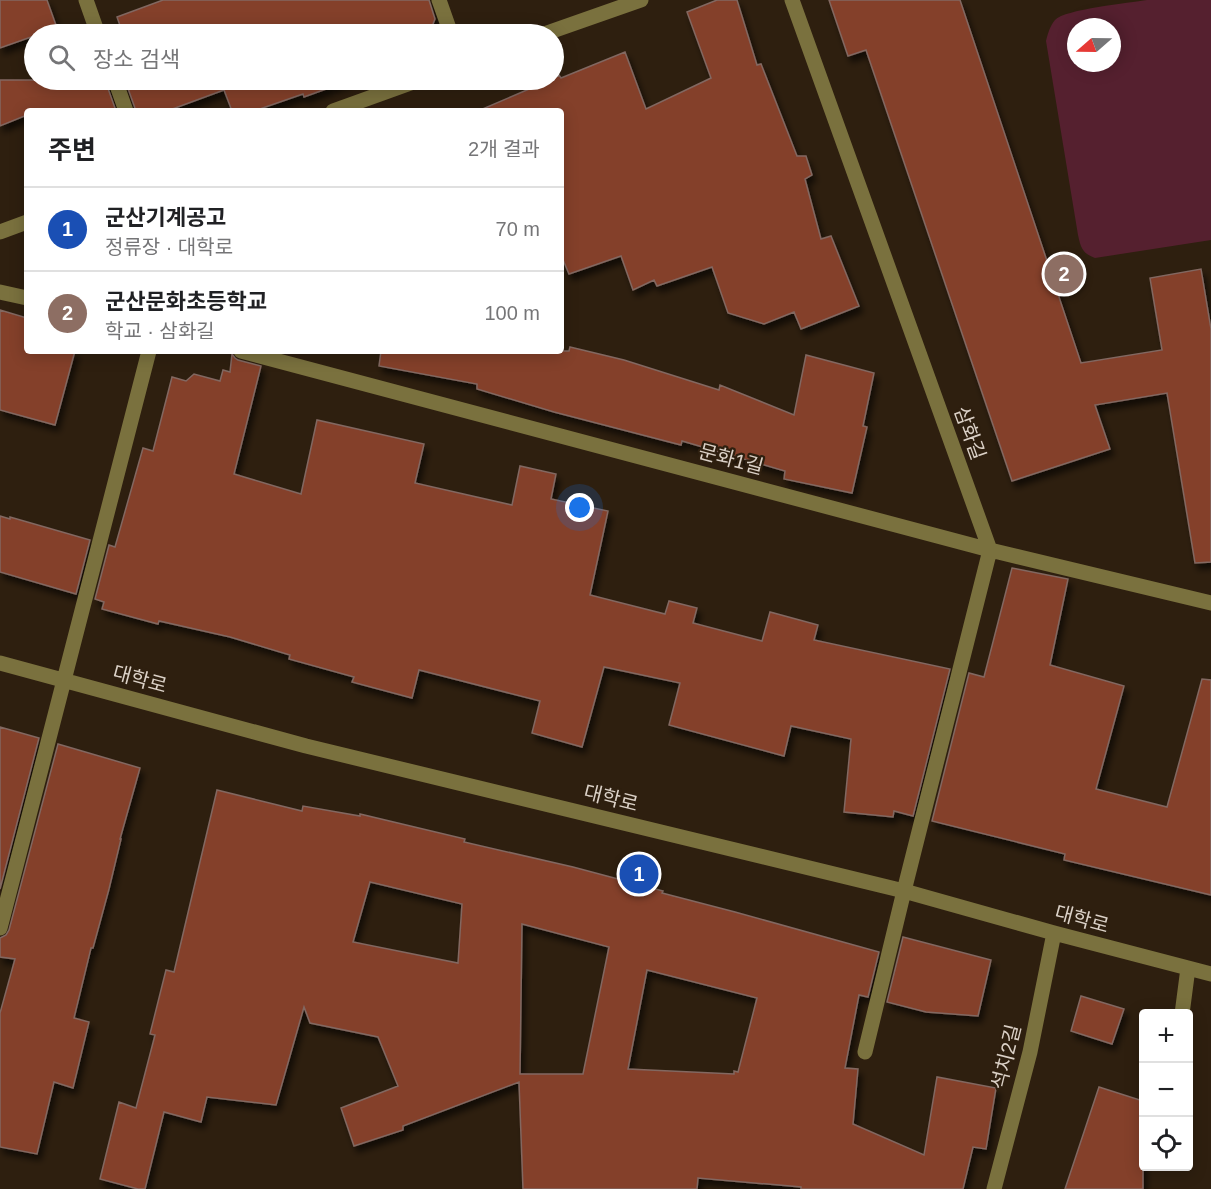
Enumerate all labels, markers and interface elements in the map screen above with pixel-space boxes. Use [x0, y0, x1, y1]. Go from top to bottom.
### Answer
north arrow [1067, 18, 1121, 72]
search box [24, 24, 564, 90]
icon: search [45, 41, 78, 74]
text: 장소 검색 [93, 47, 180, 72]
text: 주변 [48, 135, 96, 165]
text: 2개 결과 [468, 138, 540, 160]
text: 군산기계공고 [105, 205, 226, 230]
text: 1 [62, 218, 73, 240]
text: 70 m [496, 218, 540, 240]
text: 정류장 · 대학로 [105, 236, 233, 258]
pin: 2 [1044, 252, 1084, 296]
text: 군산문화초등학교 [105, 289, 267, 314]
text: 2 [62, 302, 73, 324]
text: 100 m [484, 302, 540, 324]
text: 학교 · 삼화길 [105, 320, 215, 342]
street label: 삼화길 [950, 403, 990, 463]
street label: 문화1길 [696, 440, 766, 478]
your location [565, 493, 594, 522]
street label: 대학로 [110, 661, 170, 697]
street label: 대학로 [582, 781, 640, 815]
pin: 1 [620, 852, 658, 896]
street label: 대학로 [1052, 901, 1112, 937]
map controls [1139, 1009, 1193, 1171]
button: + [1139, 1009, 1193, 1063]
street label: 석치2길 [987, 1022, 1025, 1092]
button: − [1139, 1063, 1193, 1117]
button: locate [1139, 1117, 1193, 1171]

